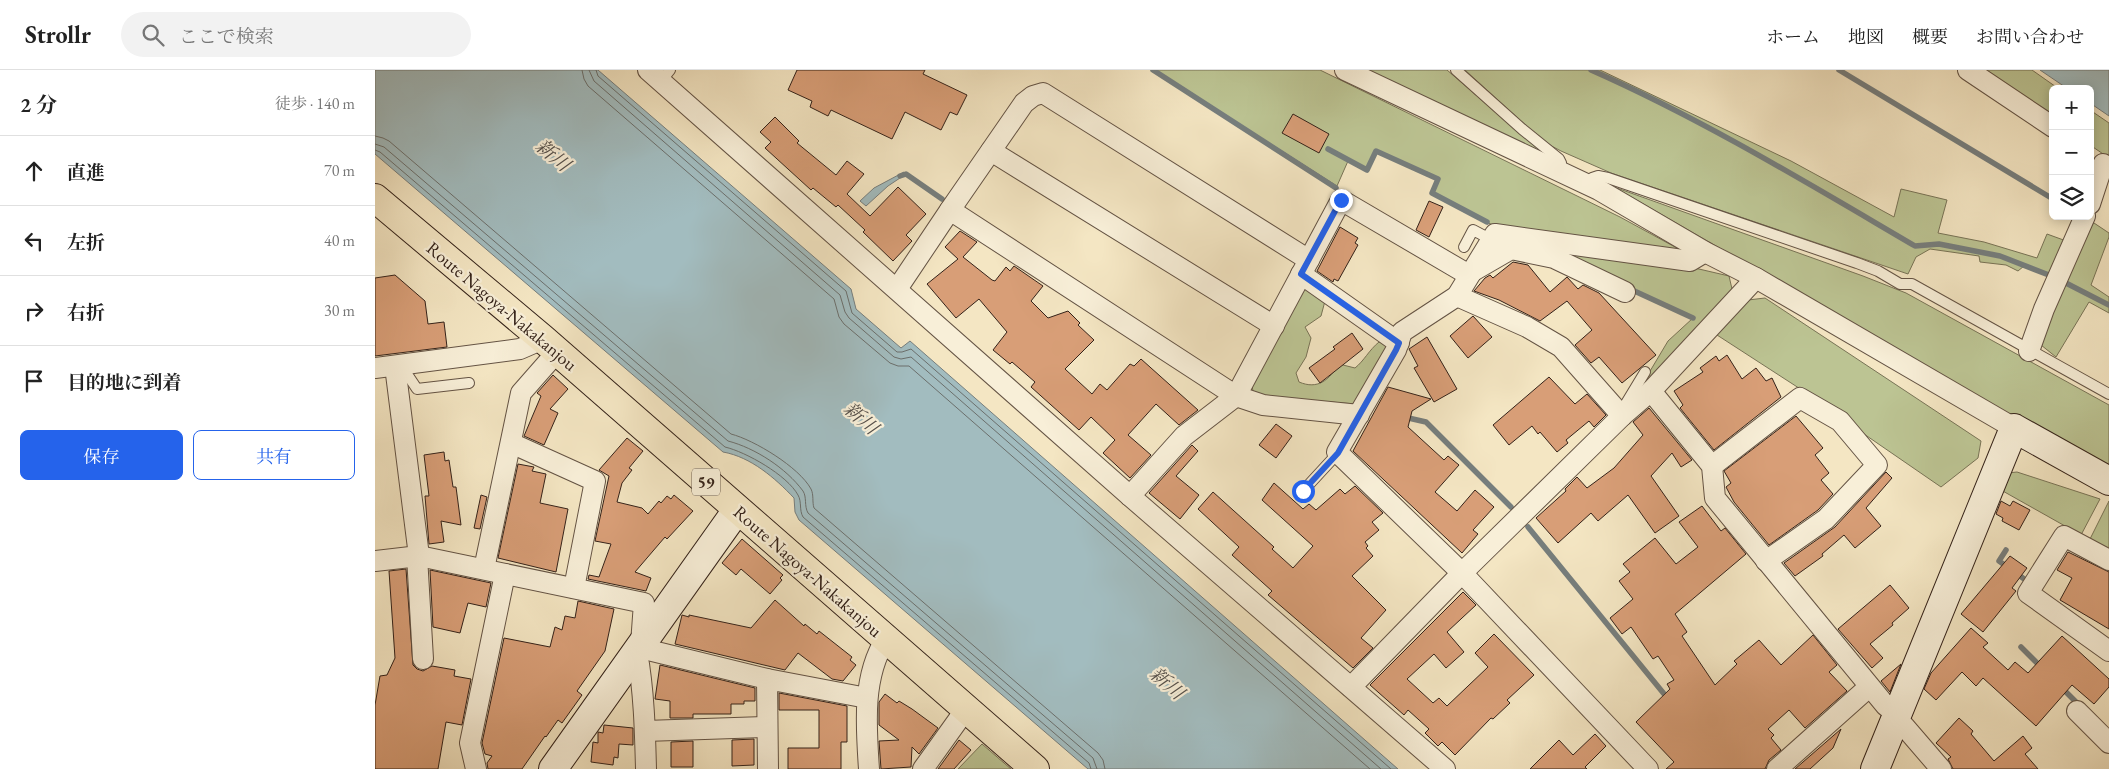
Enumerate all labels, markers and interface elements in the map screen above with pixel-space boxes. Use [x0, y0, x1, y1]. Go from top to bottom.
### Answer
search box [121, 12, 471, 57]
text: Strollr [25, 19, 91, 50]
icon: search [139, 21, 167, 49]
text: ここで検索 [179, 24, 274, 49]
text: ホーム [1766, 25, 1820, 48]
text: 地図 [1848, 25, 1884, 48]
text: 概要 [1912, 25, 1948, 48]
text: お問い合わせ [1976, 25, 2084, 48]
map controls [2049, 85, 2094, 220]
button: + [2049, 85, 2094, 130]
text: 2 分 [20, 91, 57, 118]
text: 徒歩 · 140 m [275, 93, 355, 114]
button: − [2049, 130, 2094, 175]
water label: 新川 [530, 133, 577, 178]
icon: ahead [20, 157, 48, 185]
text: 直進 [67, 160, 105, 185]
text: 70 m [324, 160, 355, 181]
button: layers [2049, 175, 2094, 220]
route end [1330, 189, 1353, 212]
icon: left [20, 227, 48, 255]
text: 左折 [67, 230, 105, 255]
text: 40 m [324, 230, 355, 251]
street label: Route Nagoya-Nakakanjou [422, 236, 582, 376]
icon: right [20, 297, 48, 325]
text: 右折 [67, 300, 105, 325]
text: 30 m [324, 300, 355, 321]
icon: arrive [20, 367, 48, 395]
text: 目的地に到着 [67, 370, 181, 395]
water label: 新川 [838, 396, 885, 441]
button: 保存 [20, 430, 183, 480]
button: 共有 [193, 430, 355, 480]
road number: 59 [692, 468, 720, 496]
route start [1292, 480, 1315, 503]
street label: Route Nagoya-Nakakanjou [729, 500, 887, 642]
water label: 新川 [1144, 661, 1191, 706]

